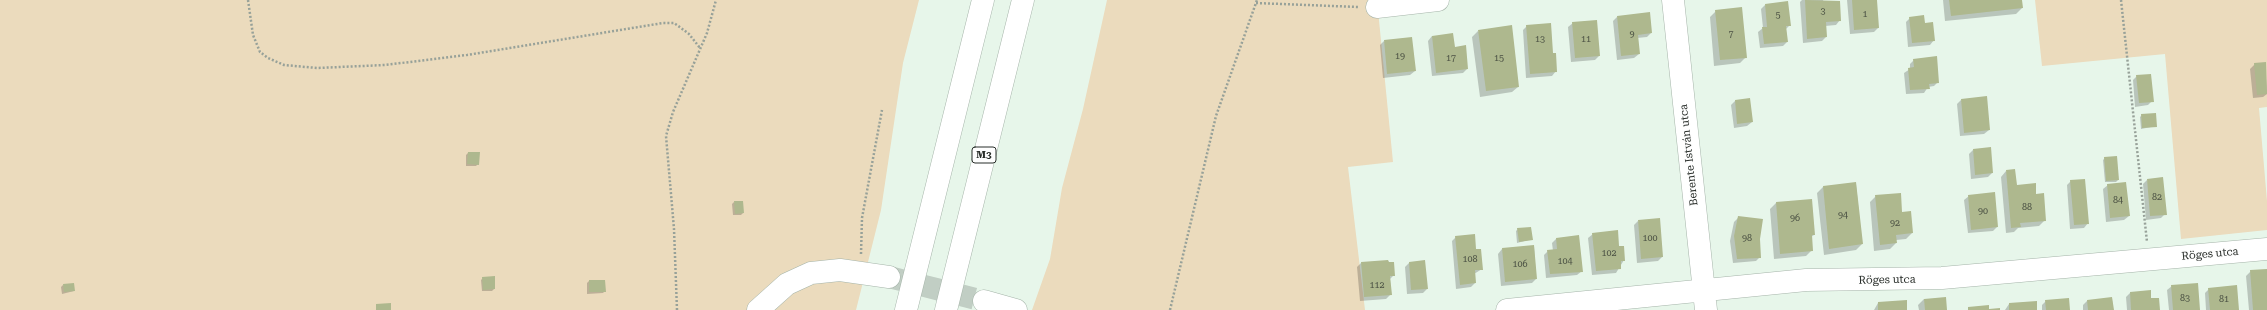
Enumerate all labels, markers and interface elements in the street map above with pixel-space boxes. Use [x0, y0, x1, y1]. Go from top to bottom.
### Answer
house number: 3 [1820, 6, 1826, 16]
house number: 1 [1862, 9, 1868, 19]
house number: 5 [1775, 10, 1781, 20]
house number: 9 [1629, 29, 1635, 39]
house number: 7 [1728, 29, 1734, 39]
house number: 13 [1535, 34, 1545, 44]
house number: 11 [1581, 34, 1591, 44]
house number: 19 [1395, 51, 1405, 61]
house number: 17 [1446, 53, 1456, 63]
house number: 15 [1494, 53, 1504, 63]
street label: Berente István utca [1677, 103, 1701, 207]
road number: M3 [972, 147, 996, 163]
house number: 82 [2152, 192, 2162, 202]
house number: 84 [2113, 195, 2123, 205]
house number: 88 [2022, 202, 2032, 212]
house number: 90 [1978, 206, 1988, 216]
house number: 94 [1838, 210, 1848, 220]
house number: 96 [1790, 213, 1800, 223]
house number: 92 [1890, 218, 1900, 228]
house number: 100 [1642, 233, 1658, 243]
house number: 98 [1742, 233, 1752, 243]
street label: Röges utca [2181, 245, 2239, 263]
house number: 102 [1601, 248, 1617, 258]
house number: 108 [1462, 254, 1478, 264]
house number: 104 [1557, 256, 1573, 266]
house number: 106 [1512, 259, 1528, 269]
street label: Röges utca [1858, 273, 1916, 287]
house number: 112 [1369, 280, 1385, 290]
house number: 83 [2180, 293, 2190, 303]
house number: 81 [2219, 294, 2229, 304]

